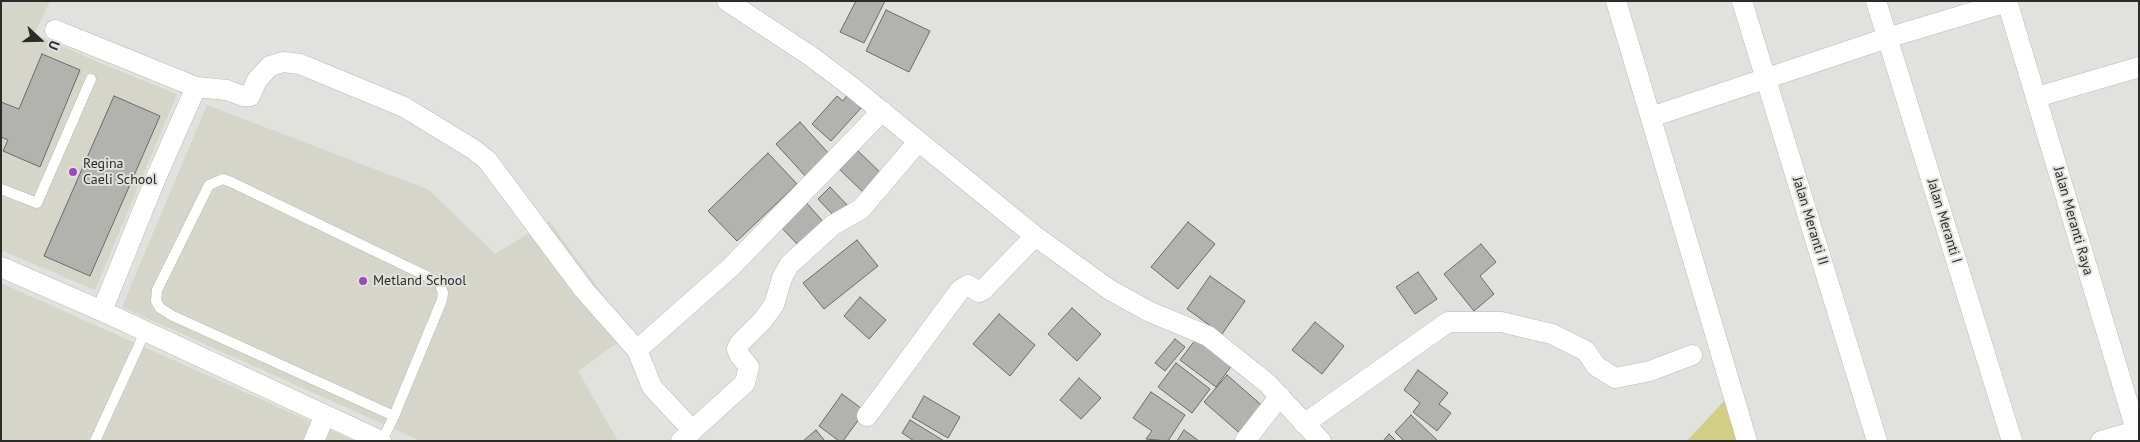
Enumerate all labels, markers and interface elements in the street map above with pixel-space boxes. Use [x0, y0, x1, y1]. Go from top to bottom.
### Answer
north arrow [15, 15, 65, 65]
text: U [44, 38, 64, 53]
place label: Regina Caeli School [83, 156, 157, 188]
street label: Jalan Meranti Raya [2050, 165, 2096, 277]
marker: Regina Caeli School [67, 166, 79, 178]
street label: Jalan Meranti II [1789, 175, 1831, 267]
street label: Jalan Meranti I [1923, 177, 1965, 265]
place label: Metland School [373, 273, 466, 289]
marker: Metland School [357, 275, 369, 287]

